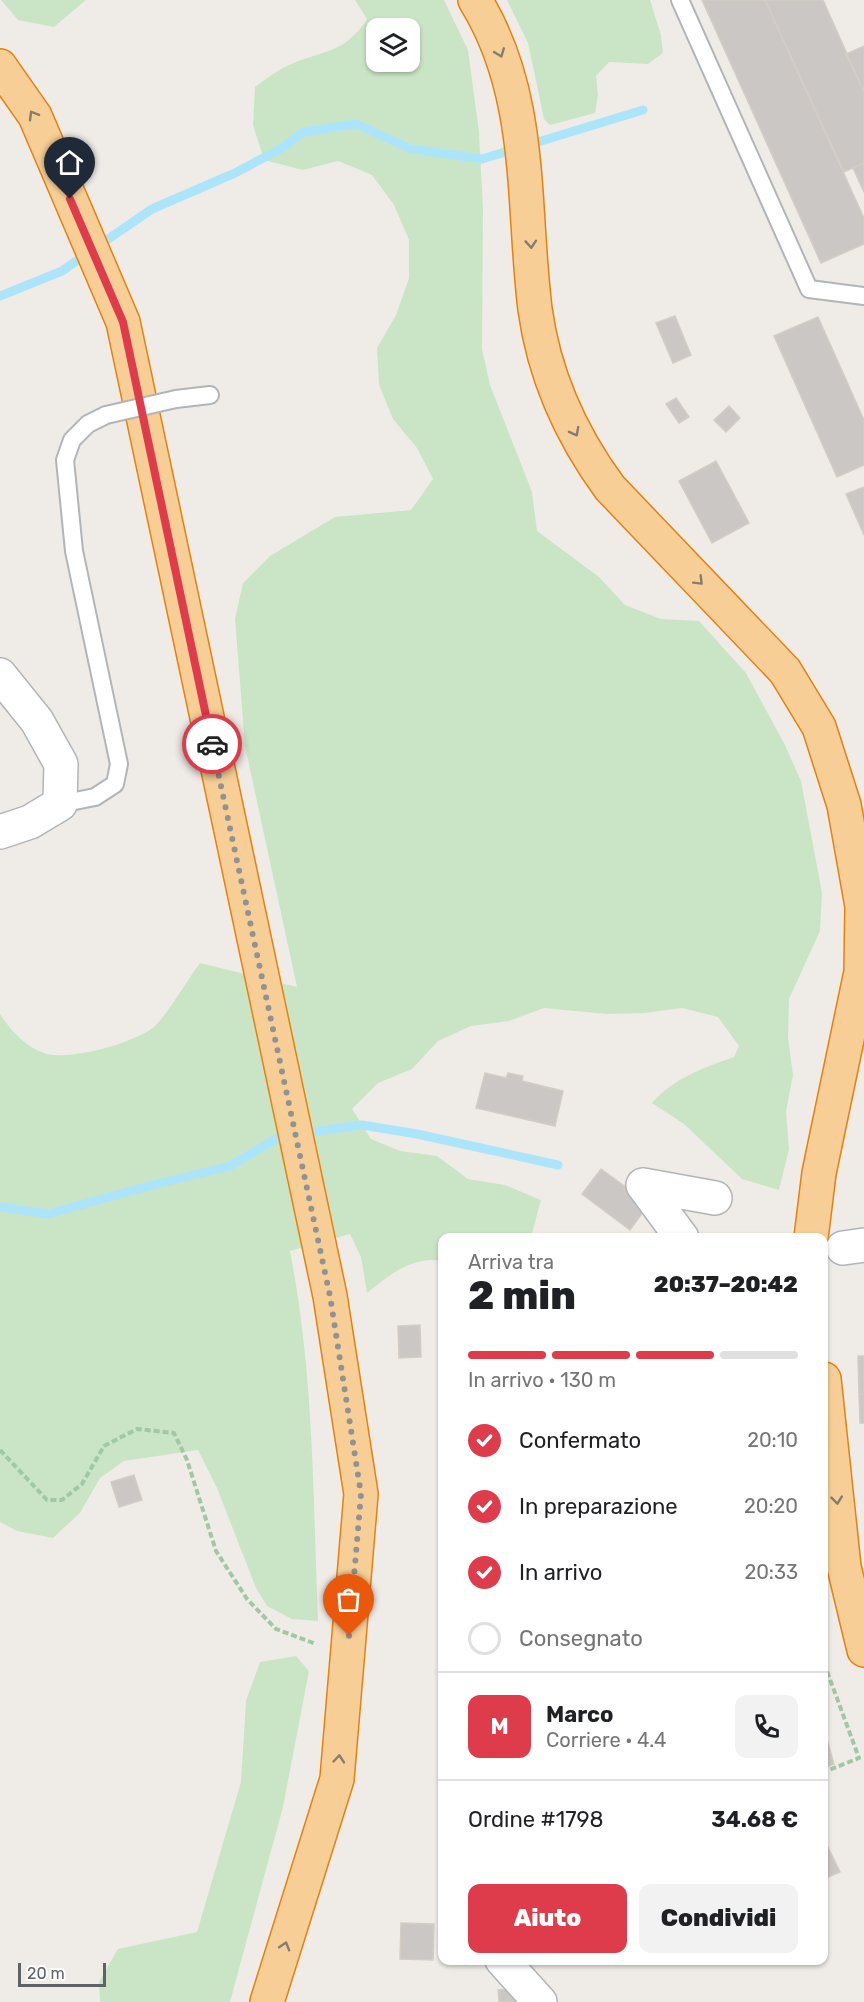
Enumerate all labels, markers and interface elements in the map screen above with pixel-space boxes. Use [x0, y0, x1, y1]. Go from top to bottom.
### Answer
map controls [366, 18, 420, 72]
button: layers [366, 18, 420, 72]
one-way arrow [493, 47, 506, 58]
one-way arrow [29, 111, 40, 121]
pin [44, 137, 95, 199]
icon: home [53, 146, 86, 179]
one-way arrow [524, 240, 537, 249]
one-way arrow [568, 426, 579, 437]
one-way arrow [692, 573, 703, 584]
courier [182, 714, 242, 774]
icon: car [196, 728, 229, 761]
text: Arriva tra [468, 1250, 554, 1274]
text: 20:37–20:42 [654, 1271, 798, 1298]
text: 2 min [468, 1273, 576, 1319]
text: In arrivo · 130 m [468, 1368, 616, 1392]
icon: check [468, 1424, 501, 1457]
text: Confermato [519, 1427, 641, 1454]
text: 20:10 [747, 1428, 798, 1452]
icon: check [468, 1490, 501, 1523]
text: In preparazione [519, 1493, 678, 1520]
text: 20:20 [744, 1494, 798, 1518]
one-way arrow [830, 1495, 843, 1504]
icon: check [468, 1556, 501, 1589]
text: In arrivo [519, 1559, 602, 1586]
text: 20:33 [744, 1560, 798, 1584]
pin [323, 1574, 374, 1636]
icon: bag [332, 1583, 365, 1616]
text: Consegnato [519, 1625, 643, 1652]
button: phone [735, 1695, 798, 1758]
text: Marco [546, 1701, 614, 1728]
text: M [490, 1713, 509, 1740]
text: Corriere · 4.4 [546, 1728, 666, 1752]
one-way arrow [332, 1755, 345, 1764]
text: Ordine #1798 [468, 1806, 604, 1833]
text: 34.68 € [711, 1806, 798, 1833]
button: Aiuto [468, 1884, 627, 1953]
button: Condividi [639, 1884, 798, 1953]
one-way arrow [278, 1941, 290, 1952]
scale bar [18, 1960, 106, 1988]
text: 20 m [27, 1964, 65, 1983]

